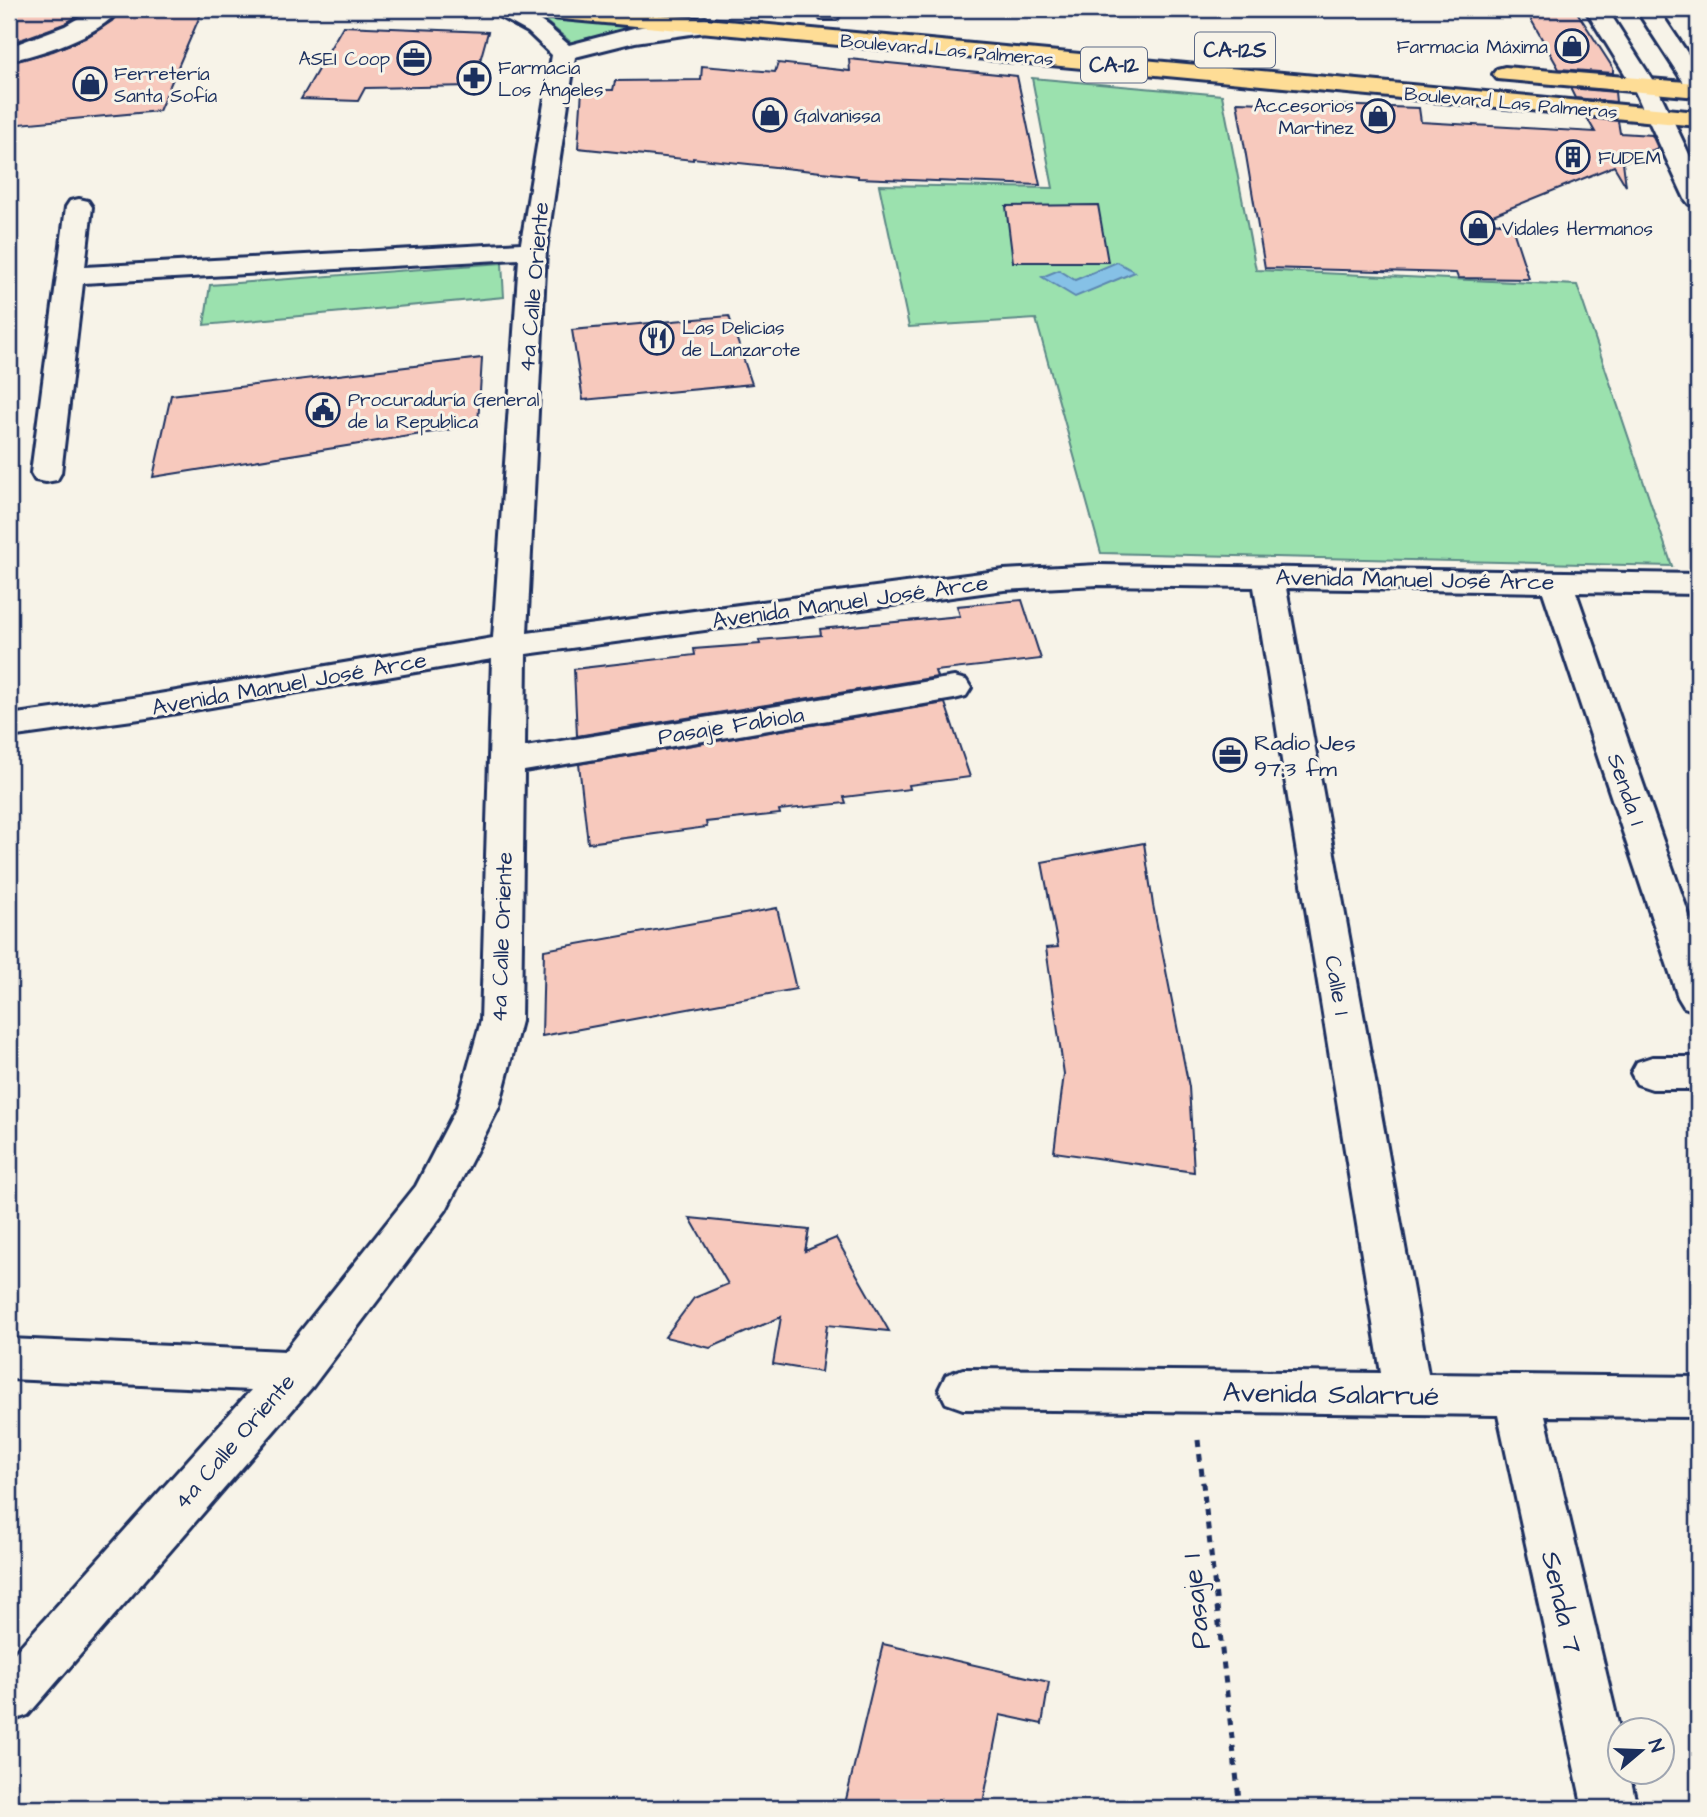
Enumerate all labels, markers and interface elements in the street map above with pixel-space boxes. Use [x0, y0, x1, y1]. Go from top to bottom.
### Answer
shop icon: Farmacia Máxima [1553, 27, 1591, 65]
street label: Boulevard Las Palmeras [839, 28, 1055, 73]
road number: CA-12S [1195, 32, 1275, 68]
place label: Farmacia Máxima [1396, 34, 1548, 61]
office icon: ASEI Coop [395, 39, 433, 77]
place label: ASEI Coop [298, 46, 390, 73]
road number: CA-12 [1081, 48, 1147, 82]
place label: Farmacia Los Ángeles [498, 55, 604, 105]
pharmacy icon: Farmacia Los Ángeles [455, 59, 493, 97]
place label: Ferretería Santa Sofía [114, 61, 217, 110]
shop icon: Ferretería Santa Sofía [71, 65, 109, 103]
street label: Boulevard Las Palmeras [1403, 81, 1619, 126]
place label: Accesorios Martinez [1254, 93, 1355, 142]
shop icon: Galvanissa [751, 96, 789, 134]
shop icon: Accesorios Martinez [1359, 97, 1397, 135]
place label: Galvanissa [794, 103, 881, 130]
building icon: FUDEM [1554, 138, 1592, 176]
place label: FUDEM [1598, 145, 1661, 172]
street label: 4a Calle Oriente [511, 201, 557, 374]
shop icon: Vidales Hermanos [1459, 209, 1497, 247]
place label: Vidales Hermanos [1502, 216, 1653, 243]
place label: Las Delicias de Lanzarote [682, 315, 800, 364]
restaurant icon: Las Delicias de Lanzarote [638, 319, 676, 357]
place label: Procuraduría General de la Republica [348, 387, 539, 436]
public building icon: Procuraduría General de la Republica [304, 391, 342, 429]
street label: Avenida Manuel José Arce [1275, 562, 1555, 598]
street label: Avenida Manuel José Arce [710, 567, 990, 637]
street label: Avenida Manuel José Arce [149, 644, 429, 724]
street label: Pasaje Fabiola [656, 699, 807, 753]
place label: Radio Jes 97.3 fm [1254, 727, 1356, 785]
office icon: Radio Jes 97.3 fm [1211, 736, 1249, 774]
street label: Senda 1 [1599, 749, 1653, 830]
street label: 4a Calle Oriente [483, 851, 521, 1023]
street label: Calle 1 [1316, 953, 1358, 1017]
street label: 4a Calle Oriente [167, 1367, 303, 1517]
street label: Avenida Salarrué [1222, 1373, 1440, 1416]
street label: Senda 7 [1531, 1547, 1592, 1657]
street label: Pasaje 1 [1172, 1552, 1221, 1651]
north arrow [1606, 1716, 1676, 1786]
text: N [1641, 1736, 1670, 1756]

